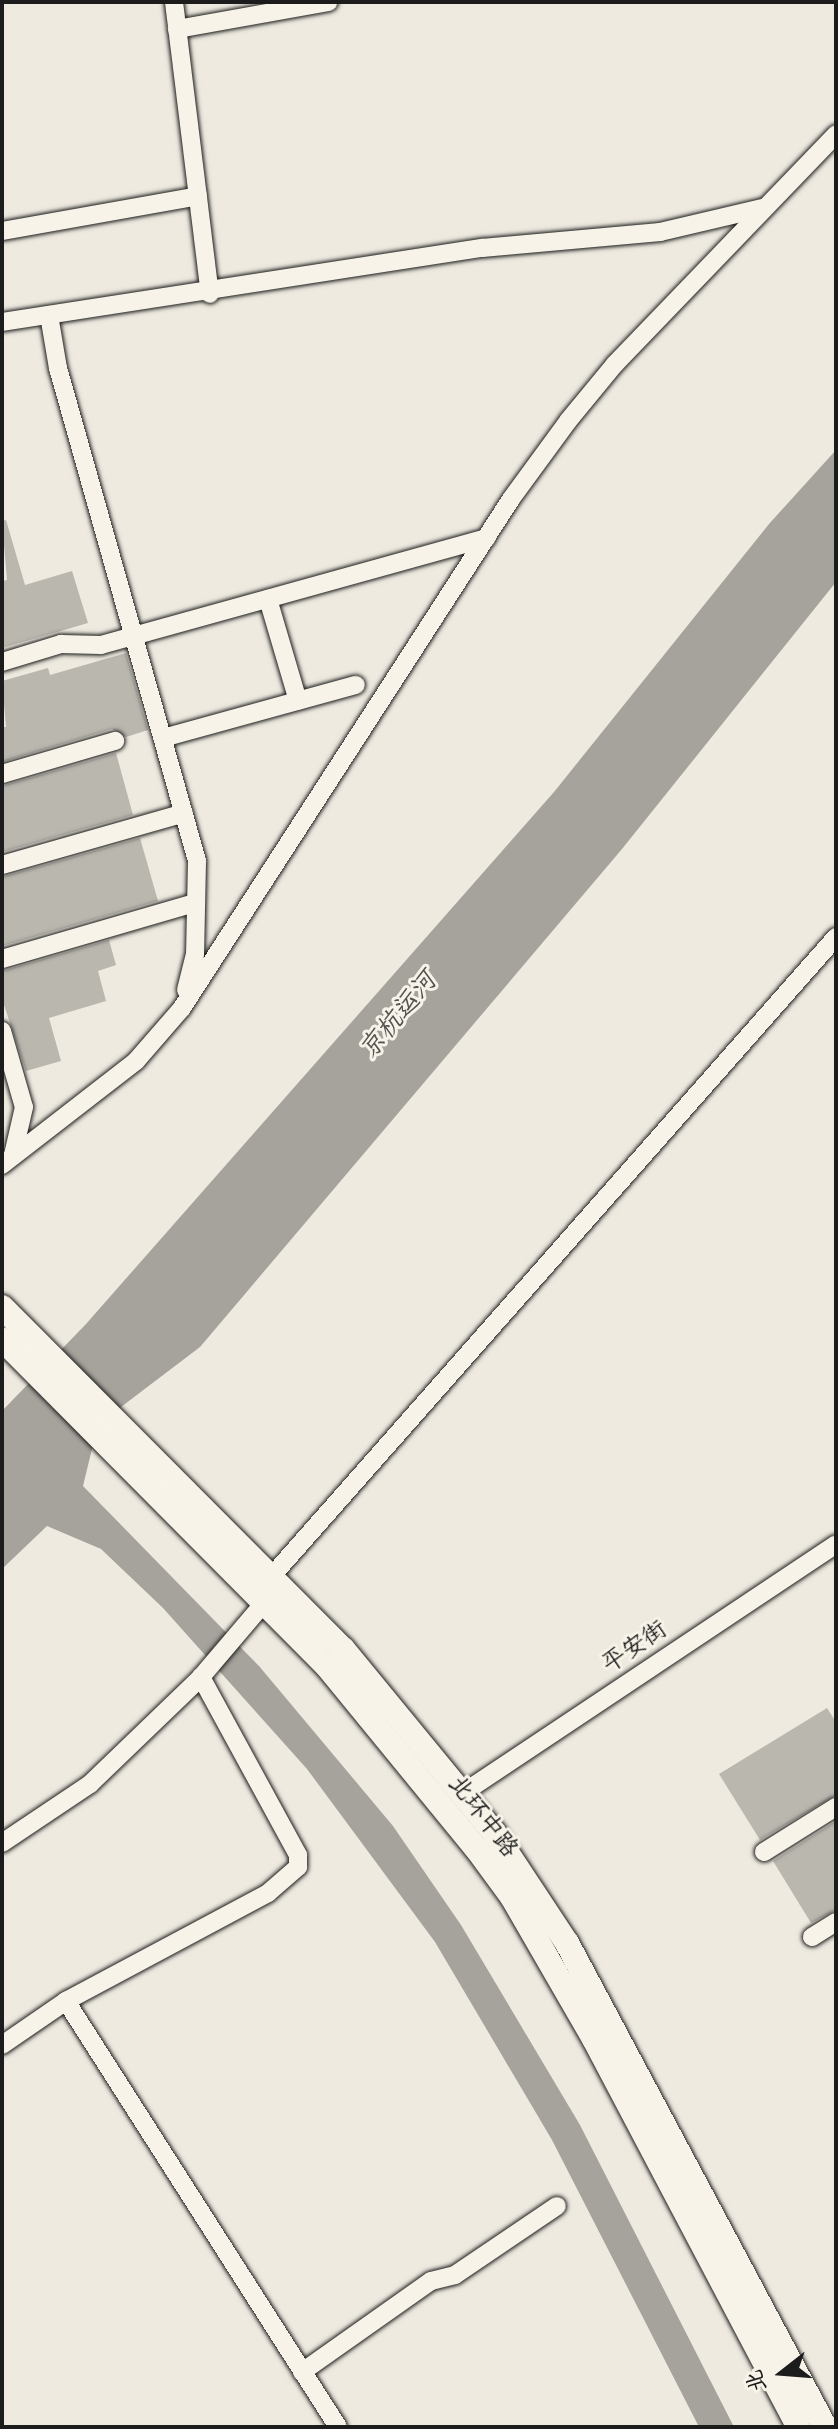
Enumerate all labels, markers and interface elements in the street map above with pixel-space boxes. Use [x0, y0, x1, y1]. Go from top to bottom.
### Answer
water label: 京杭运河 [355, 967, 445, 1067]
street label: 平安街 [598, 1617, 674, 1681]
street label: 北环中路 [440, 1771, 522, 1865]
north arrow [742, 2333, 822, 2413]
text: 北 [741, 2365, 777, 2395]

